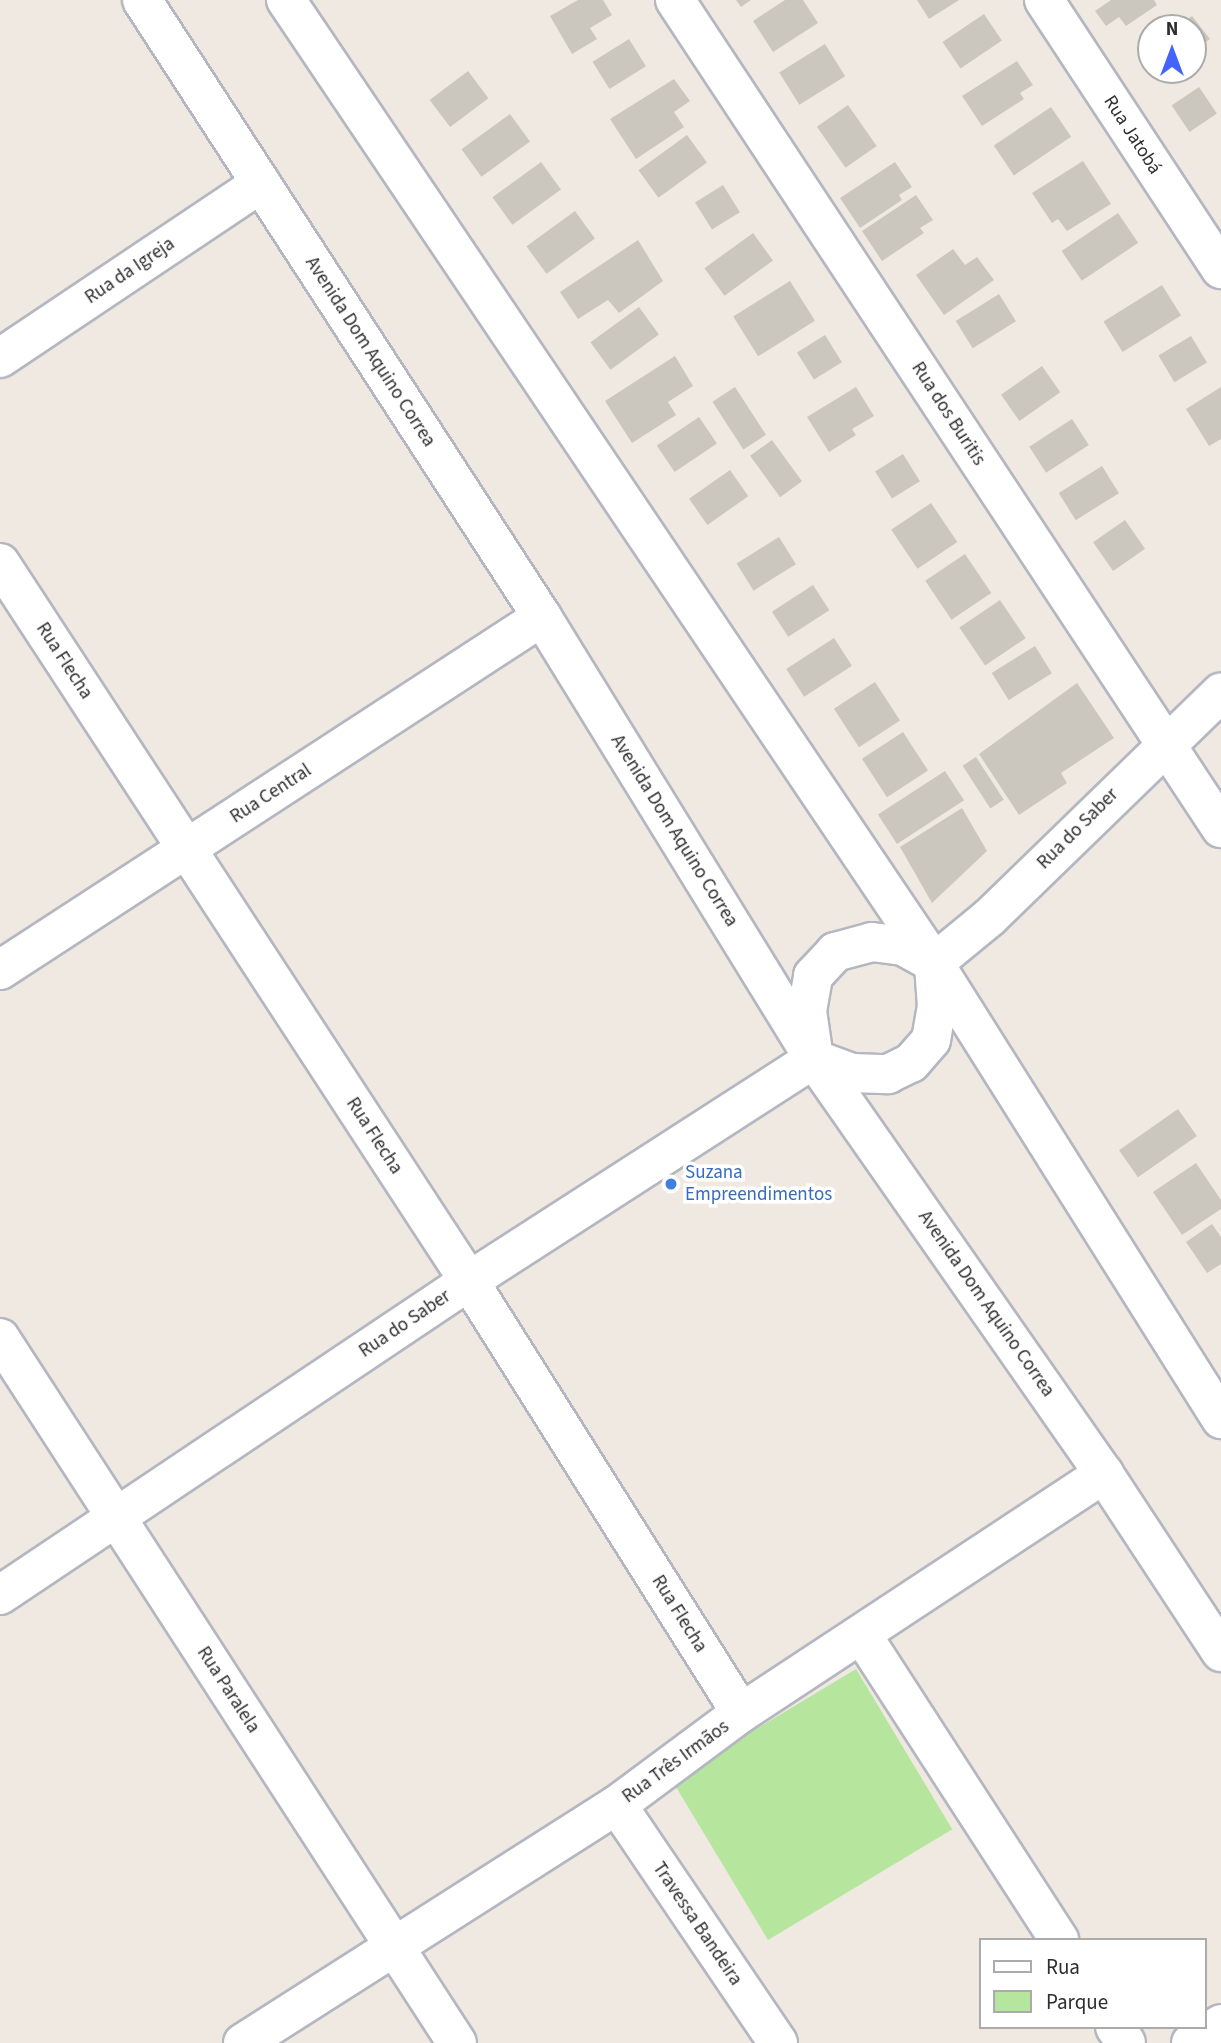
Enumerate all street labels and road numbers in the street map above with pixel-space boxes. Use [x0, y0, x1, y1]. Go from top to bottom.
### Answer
street label: Rua Jatobá [1098, 91, 1166, 179]
street label: Rua da Igreja [81, 233, 179, 309]
street label: Avenida Dom Aquino Correa [300, 253, 440, 451]
street label: Rua dos Buritis [906, 358, 990, 470]
street label: Rua Flecha [31, 618, 97, 704]
street label: Avenida Dom Aquino Correa [605, 731, 743, 931]
street label: Rua Central [226, 759, 316, 829]
street label: Rua do Saber [1033, 784, 1123, 874]
street label: Rua Flecha [341, 1093, 407, 1179]
street label: Avenida Dom Aquino Correa [913, 1206, 1059, 1402]
street label: Rua do Saber [355, 1285, 455, 1363]
street label: Rua Flecha [646, 1571, 712, 1657]
street label: Rua Paralela [192, 1643, 264, 1737]
street label: Rua Três Irmãos [618, 1716, 734, 1808]
street label: Travessa Bandeira [647, 1858, 747, 1990]

